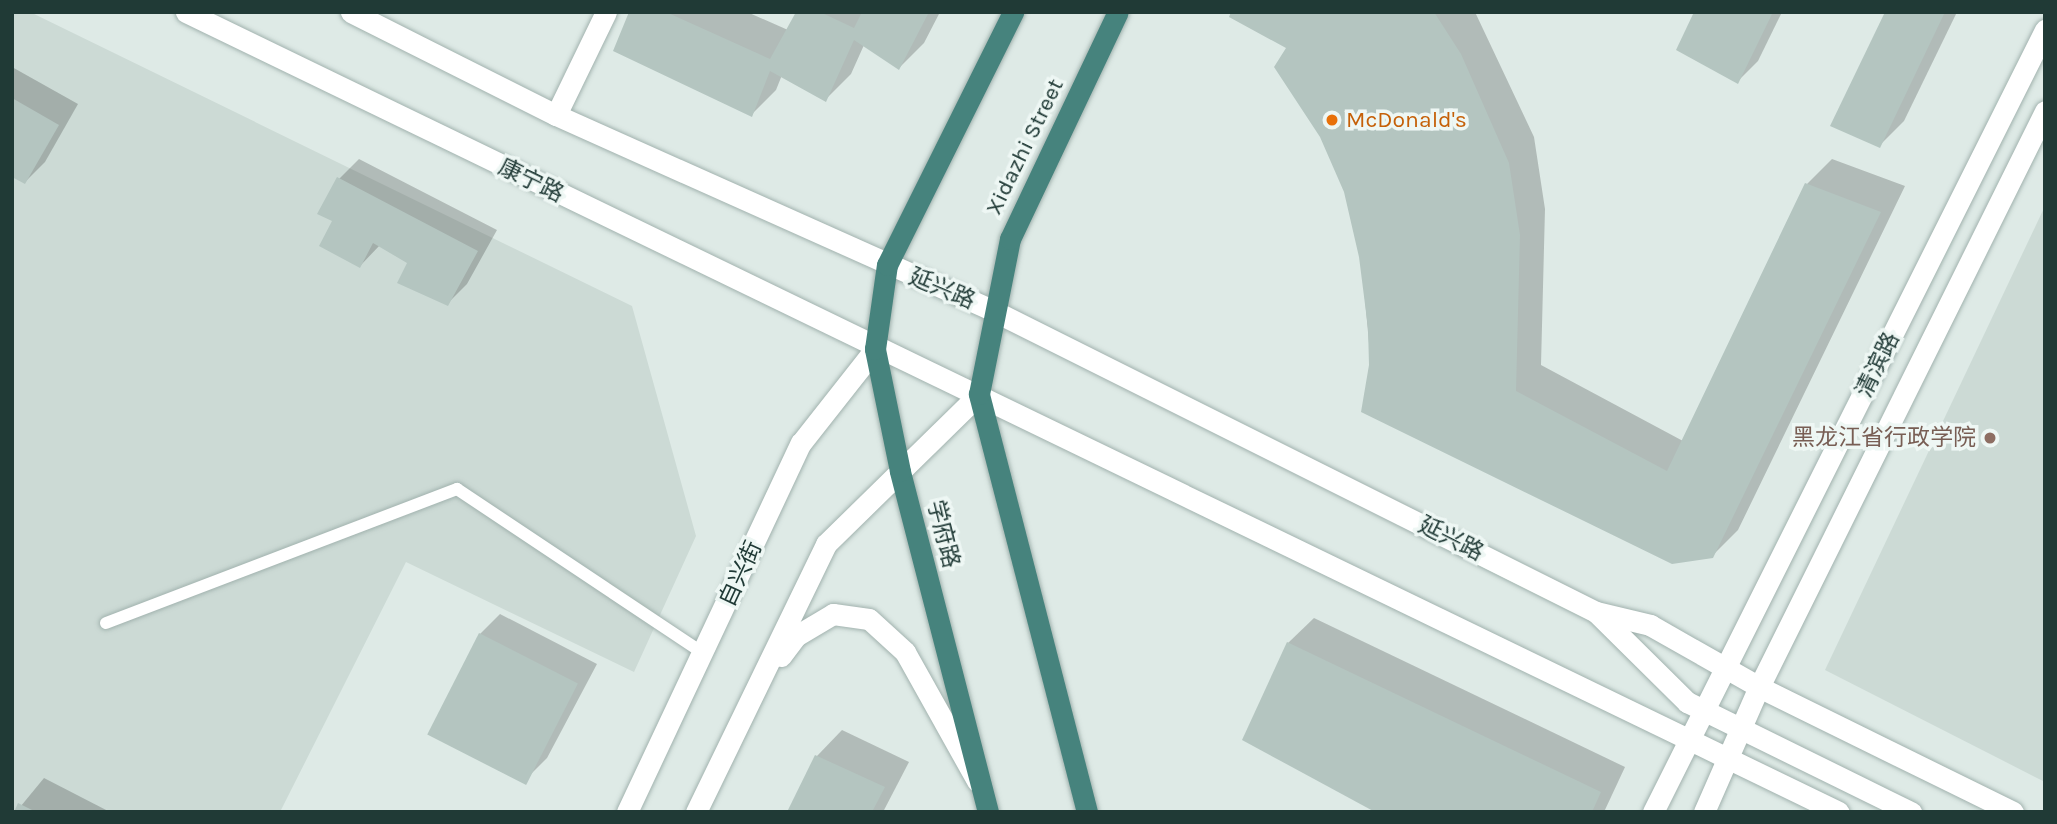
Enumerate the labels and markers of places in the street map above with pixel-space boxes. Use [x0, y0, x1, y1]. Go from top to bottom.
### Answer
place label: McDonald's [1346, 106, 1467, 134]
marker: McDonald's [1324, 112, 1340, 128]
place label: 黑龙江省行政学院 [1792, 424, 1976, 452]
marker: 黑龙江省行政学院 [1982, 430, 1998, 446]

